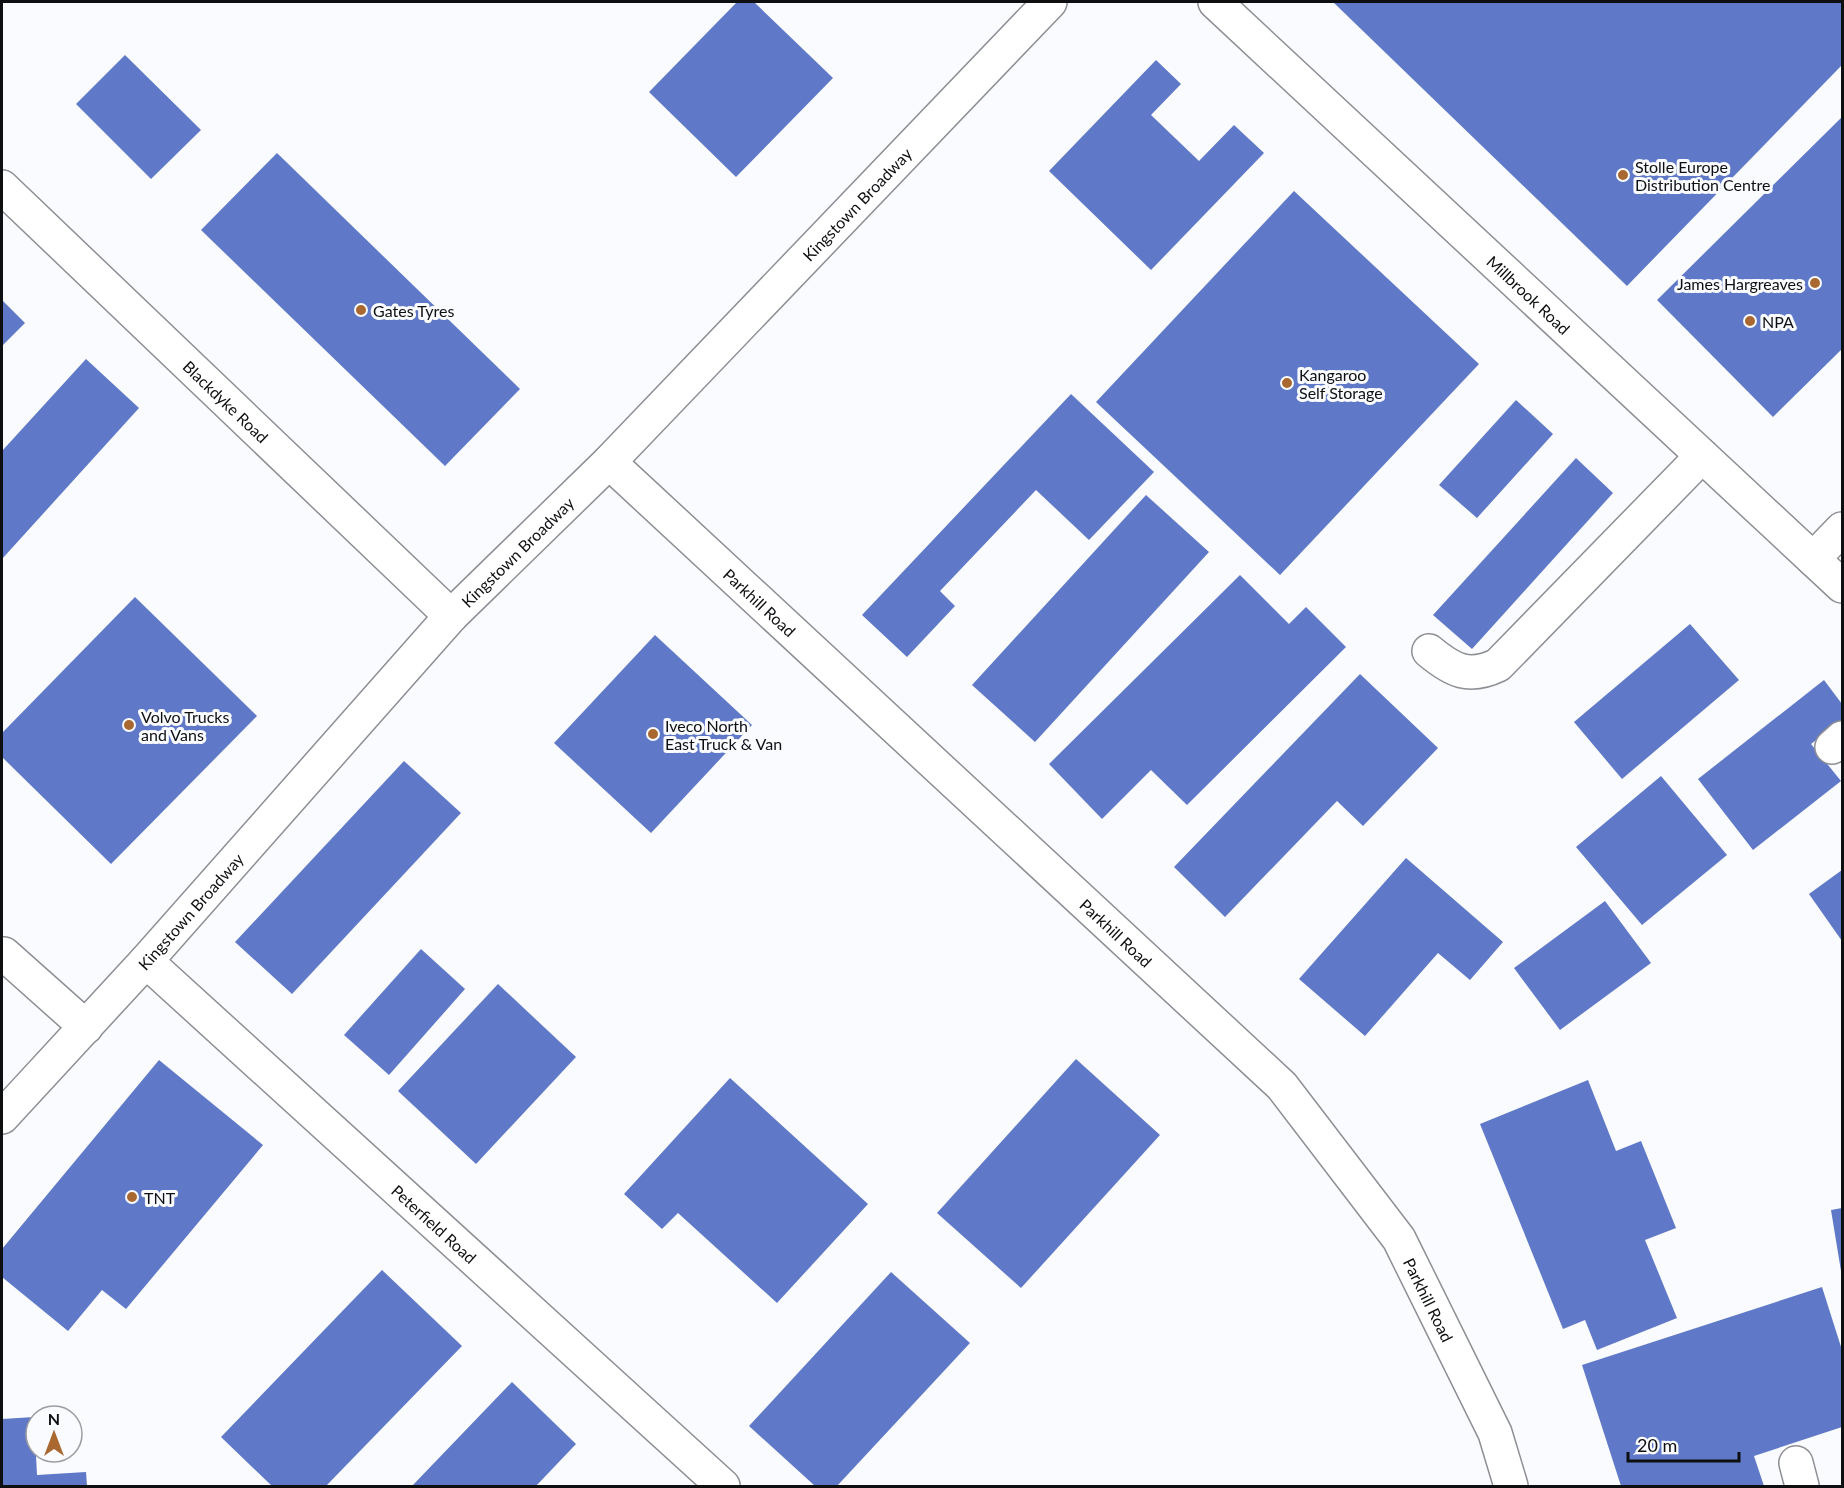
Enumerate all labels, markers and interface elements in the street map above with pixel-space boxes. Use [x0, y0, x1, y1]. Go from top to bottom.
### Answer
street label: Kingstown Broadway [798, 143, 915, 264]
place label: Stolle Europe Distribution Centre [1635, 157, 1770, 194]
marker: Stolle Europe Distribution Centre [1616, 168, 1630, 182]
street label: Millbrook Road [1483, 251, 1574, 338]
place label: James Hargreaves [1677, 274, 1803, 293]
marker: James Hargreaves [1808, 276, 1822, 290]
place label: Gates Tyres [373, 301, 454, 320]
marker: Gates Tyres [354, 303, 368, 317]
place label: NPA [1762, 312, 1794, 331]
marker: NPA [1743, 314, 1757, 328]
street label: Blackdyke Road [180, 356, 273, 446]
place label: Kangaroo Self Storage [1299, 365, 1383, 402]
marker: Kangaroo Self Storage [1280, 376, 1294, 390]
street label: Kingstown Broadway [457, 492, 578, 610]
street label: Parkhill Road [720, 564, 800, 640]
place label: Volvo Trucks and Vans [141, 707, 229, 744]
place label: Iveco North East Truck & Van [665, 716, 782, 753]
marker: Volvo Trucks and Vans [122, 718, 136, 732]
marker: Iveco North East Truck & Van [646, 727, 660, 741]
street label: Kingstown Broadway [134, 848, 247, 973]
street label: Parkhill Road [1077, 895, 1156, 970]
street label: Peterfield Road [388, 1180, 481, 1267]
place label: TNT [144, 1188, 176, 1207]
marker: TNT [125, 1190, 139, 1204]
street label: Parkhill Road [1400, 1255, 1458, 1345]
north arrow [24, 1404, 84, 1464]
text: N [48, 1409, 60, 1428]
scale bar [1628, 1425, 1739, 1463]
text: 20 m [1637, 1434, 1677, 1456]

